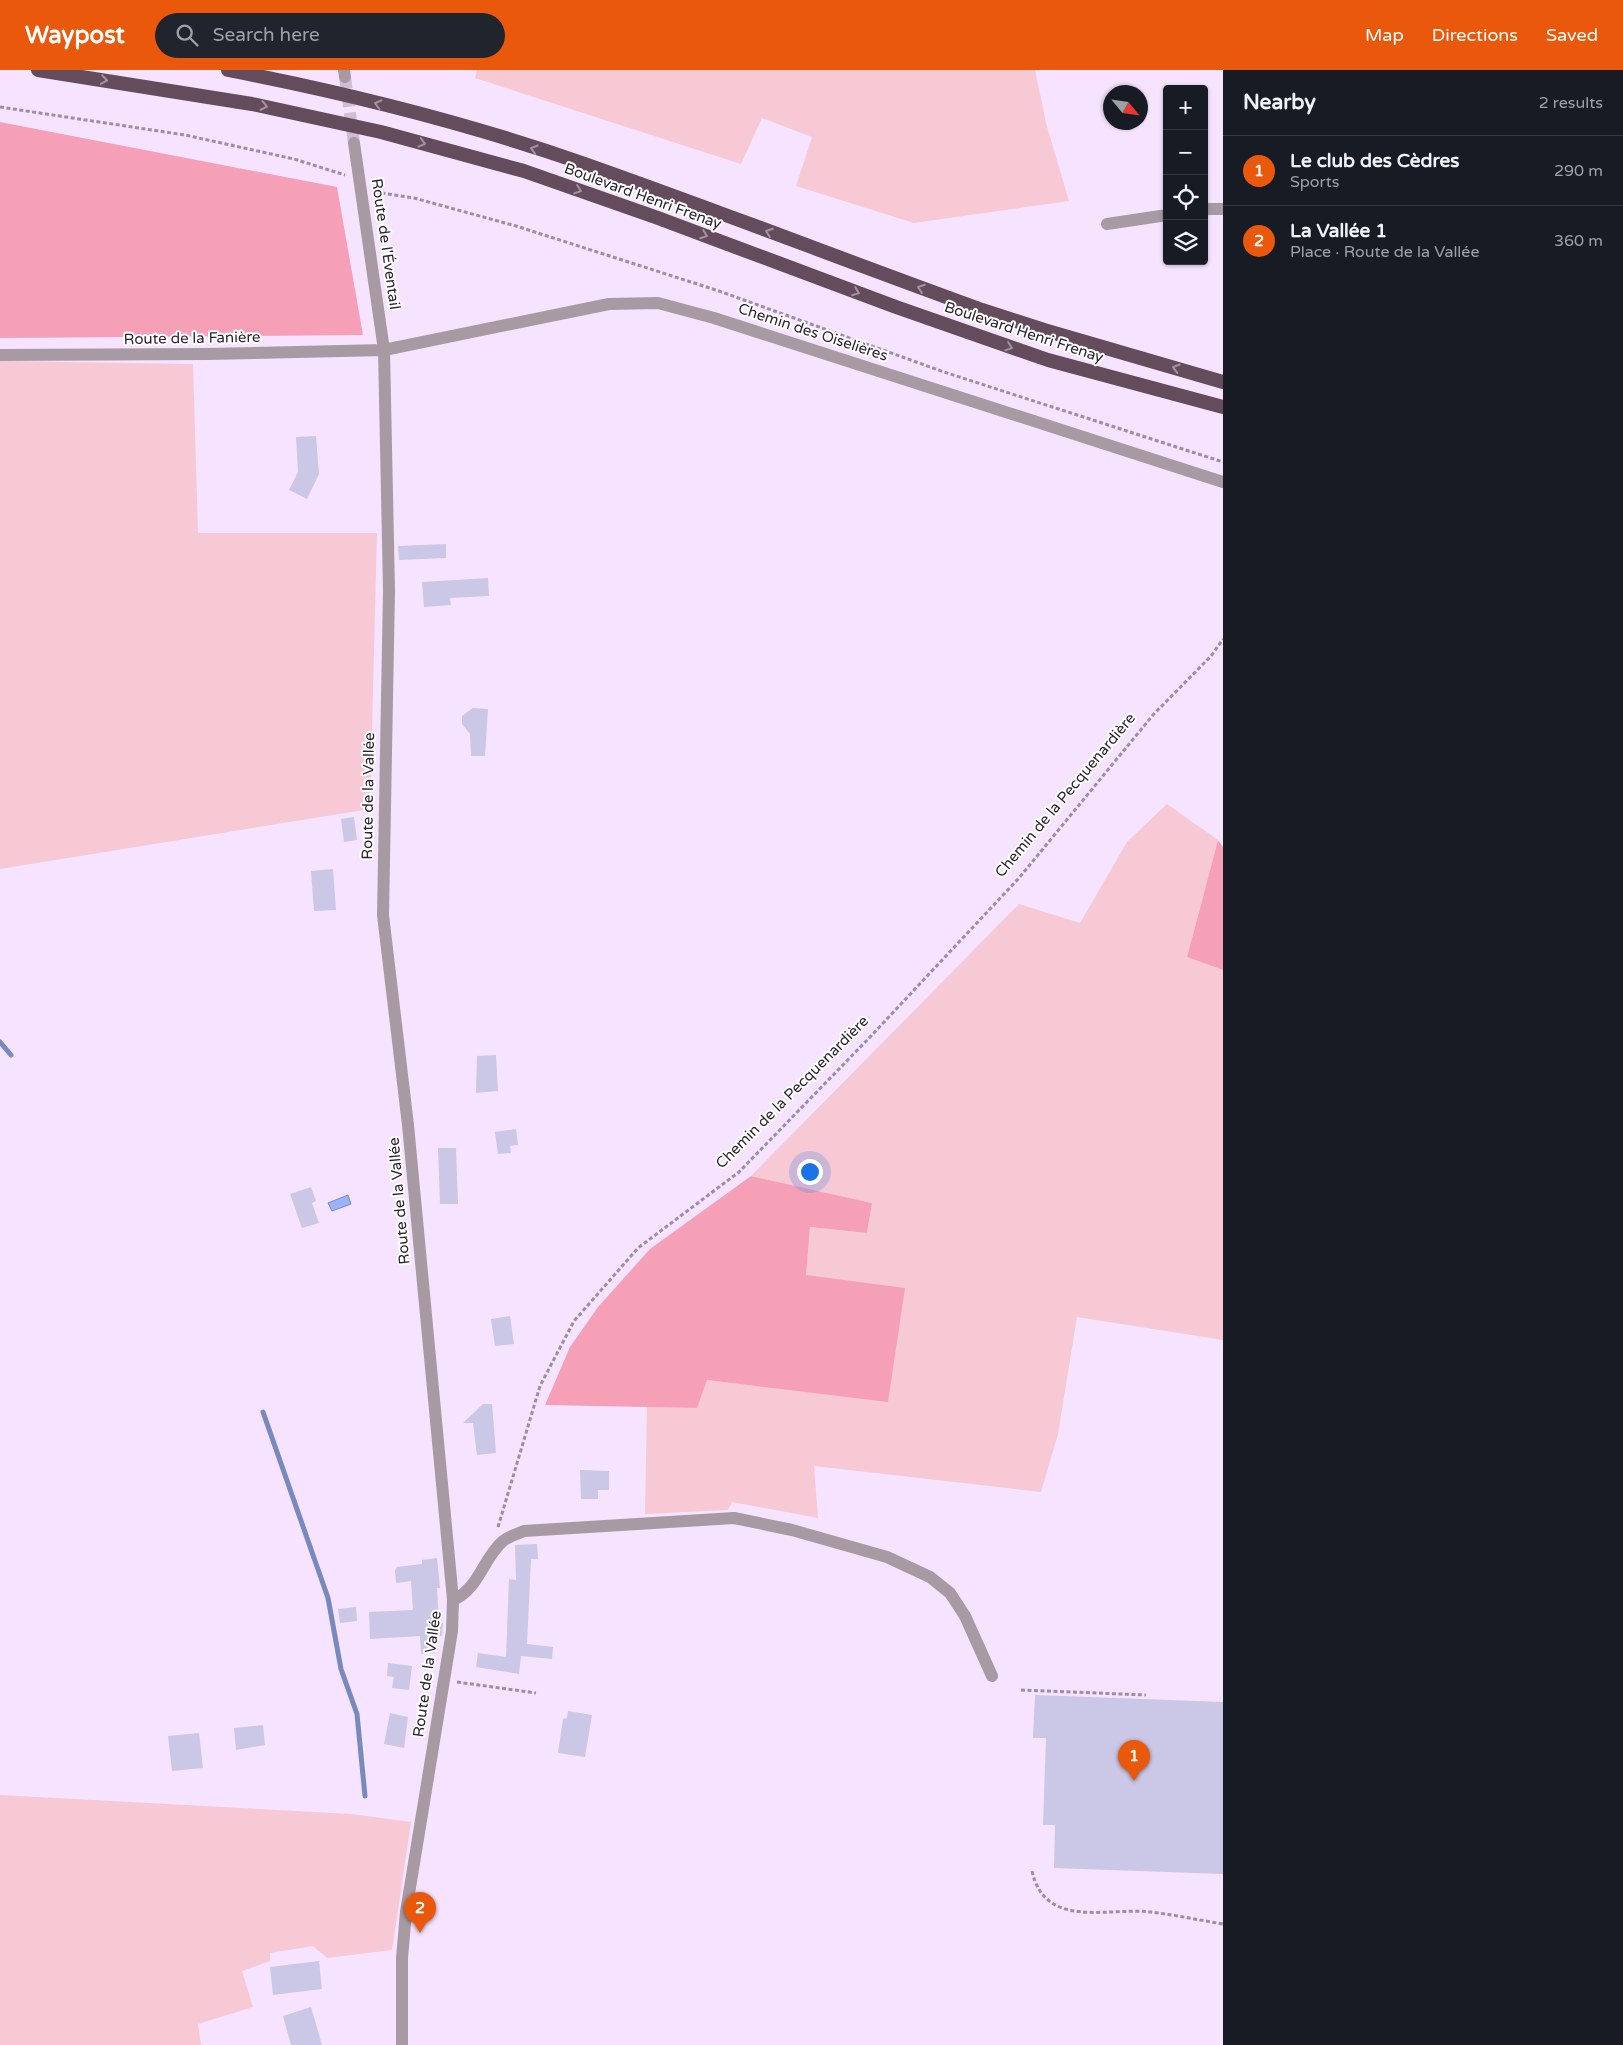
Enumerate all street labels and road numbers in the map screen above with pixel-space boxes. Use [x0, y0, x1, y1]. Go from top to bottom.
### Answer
street label: Boulevard Henri Frenay [562, 159, 724, 233]
street label: Route de l'Éventail [368, 177, 404, 311]
street label: Boulevard Henri Frenay [942, 298, 1106, 366]
street label: Chemin des Oiselières [736, 299, 890, 365]
street label: Route de la Fanière [124, 328, 260, 348]
street label: Chemin de la Pecquenardière [991, 709, 1139, 881]
street label: Route de la Vallée [358, 732, 378, 860]
street label: Chemin de la Pecquenardière [712, 1012, 872, 1172]
street label: Route de la Vallée [384, 1137, 414, 1265]
street label: Route de la Vallée [409, 1610, 445, 1738]

